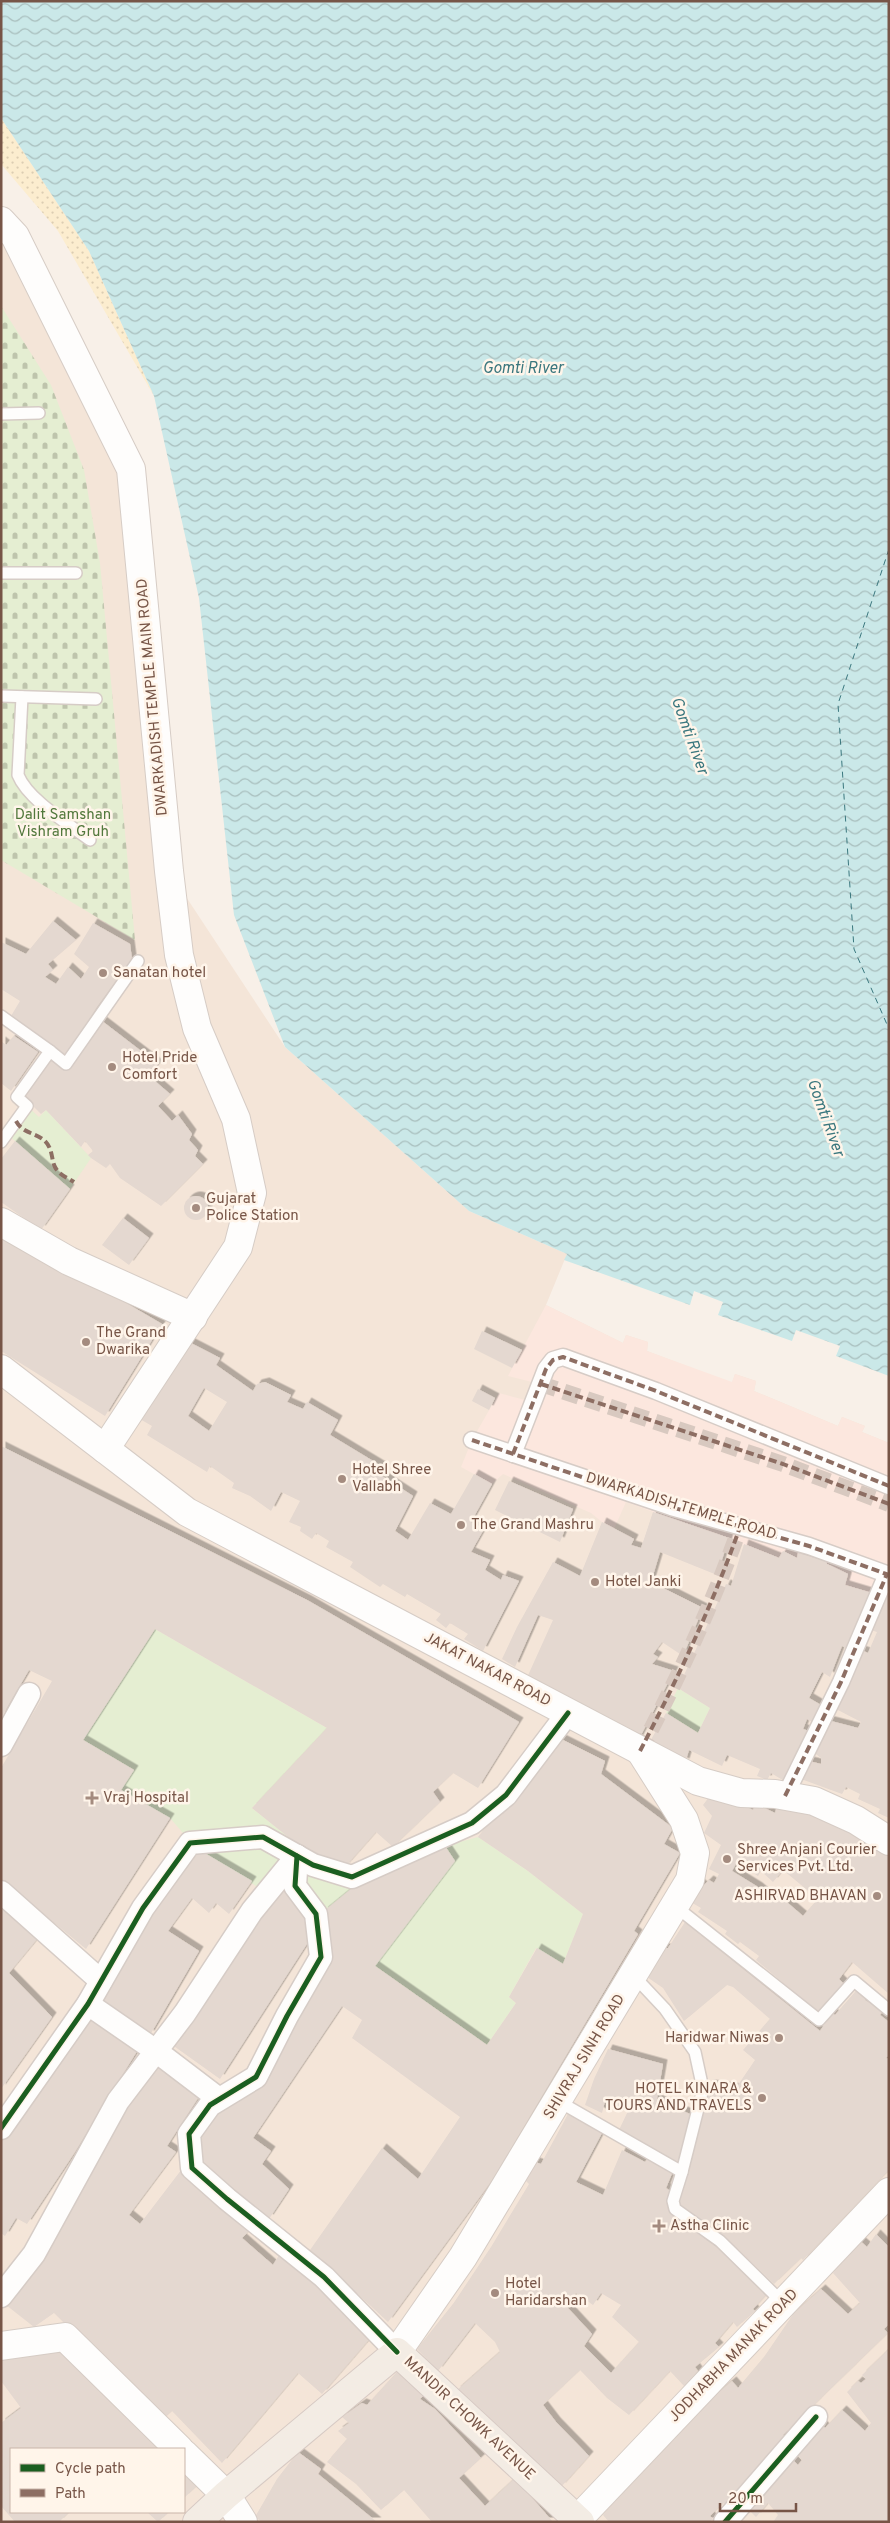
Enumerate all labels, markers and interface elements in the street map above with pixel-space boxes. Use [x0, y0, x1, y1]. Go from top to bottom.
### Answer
water label: Gomti River [483, 359, 565, 379]
street label: DWARKADISH TEMPLE MAIN ROAD [133, 577, 173, 817]
water label: Gomti River [666, 695, 713, 779]
park label: Dalit Samshan Vishram Gruh [15, 806, 111, 842]
place label: Sanatan hotel [113, 964, 206, 983]
marker: Sanatan hotel [97, 967, 109, 979]
place label: Hotel Pride Comfort [122, 1049, 197, 1085]
marker: Hotel Pride Comfort [106, 1061, 118, 1073]
water label: Gomti River [802, 1077, 849, 1161]
place label: Gujarat Police Station [206, 1190, 299, 1226]
marker: Gujarat Police Station [190, 1202, 202, 1214]
place label: The Grand Dwarika [96, 1324, 166, 1360]
marker: The Grand Dwarika [80, 1336, 92, 1348]
place label: Hotel Shree Vallabh [352, 1461, 431, 1497]
street label: DWARKADISH TEMPLE ROAD [583, 1469, 779, 1545]
marker: Hotel Shree Vallabh [336, 1473, 348, 1485]
place label: The Grand Mashru [471, 1516, 594, 1535]
marker: The Grand Mashru [455, 1519, 467, 1531]
place label: Hotel Janki [605, 1573, 681, 1592]
marker: Hotel Janki [589, 1576, 601, 1588]
street label: JAKAT NAKAR ROAD [420, 1628, 554, 1712]
place label: Vraj Hospital [103, 1789, 189, 1808]
marker: Vraj Hospital [85, 1791, 99, 1805]
place label: Shree Anjani Courier Services Pvt. Ltd. [737, 1841, 877, 1877]
marker: Shree Anjani Courier Services Pvt. Ltd. [721, 1853, 733, 1865]
place label: ASHIRVAD BHAVAN [734, 1887, 867, 1906]
marker: ASHIRVAD BHAVAN [871, 1890, 883, 1902]
street label: SHIVRAJ SINH ROAD [540, 1991, 630, 2123]
place label: Haridwar Niwas [665, 2029, 769, 2048]
marker: Haridwar Niwas [773, 2032, 785, 2044]
place label: HOTEL KINARA & TOURS AND TRAVELS [605, 2080, 752, 2116]
marker: HOTEL KINARA & TOURS AND TRAVELS [756, 2092, 768, 2104]
place label: Astha Clinic [670, 2217, 750, 2236]
marker: Astha Clinic [652, 2219, 666, 2233]
place label: Hotel Haridarshan [505, 2275, 587, 2311]
street label: JODHABHA MANAK ROAD [665, 2285, 803, 2427]
marker: Hotel Haridarshan [489, 2287, 501, 2299]
street label: MANDIR CHOWK AVENUE [399, 2353, 539, 2485]
legend [10, 2448, 185, 2513]
text: Cycle path [55, 2460, 126, 2479]
scale bar [720, 2480, 796, 2512]
text: Path [55, 2485, 86, 2504]
text: 20 m [728, 2490, 763, 2509]

